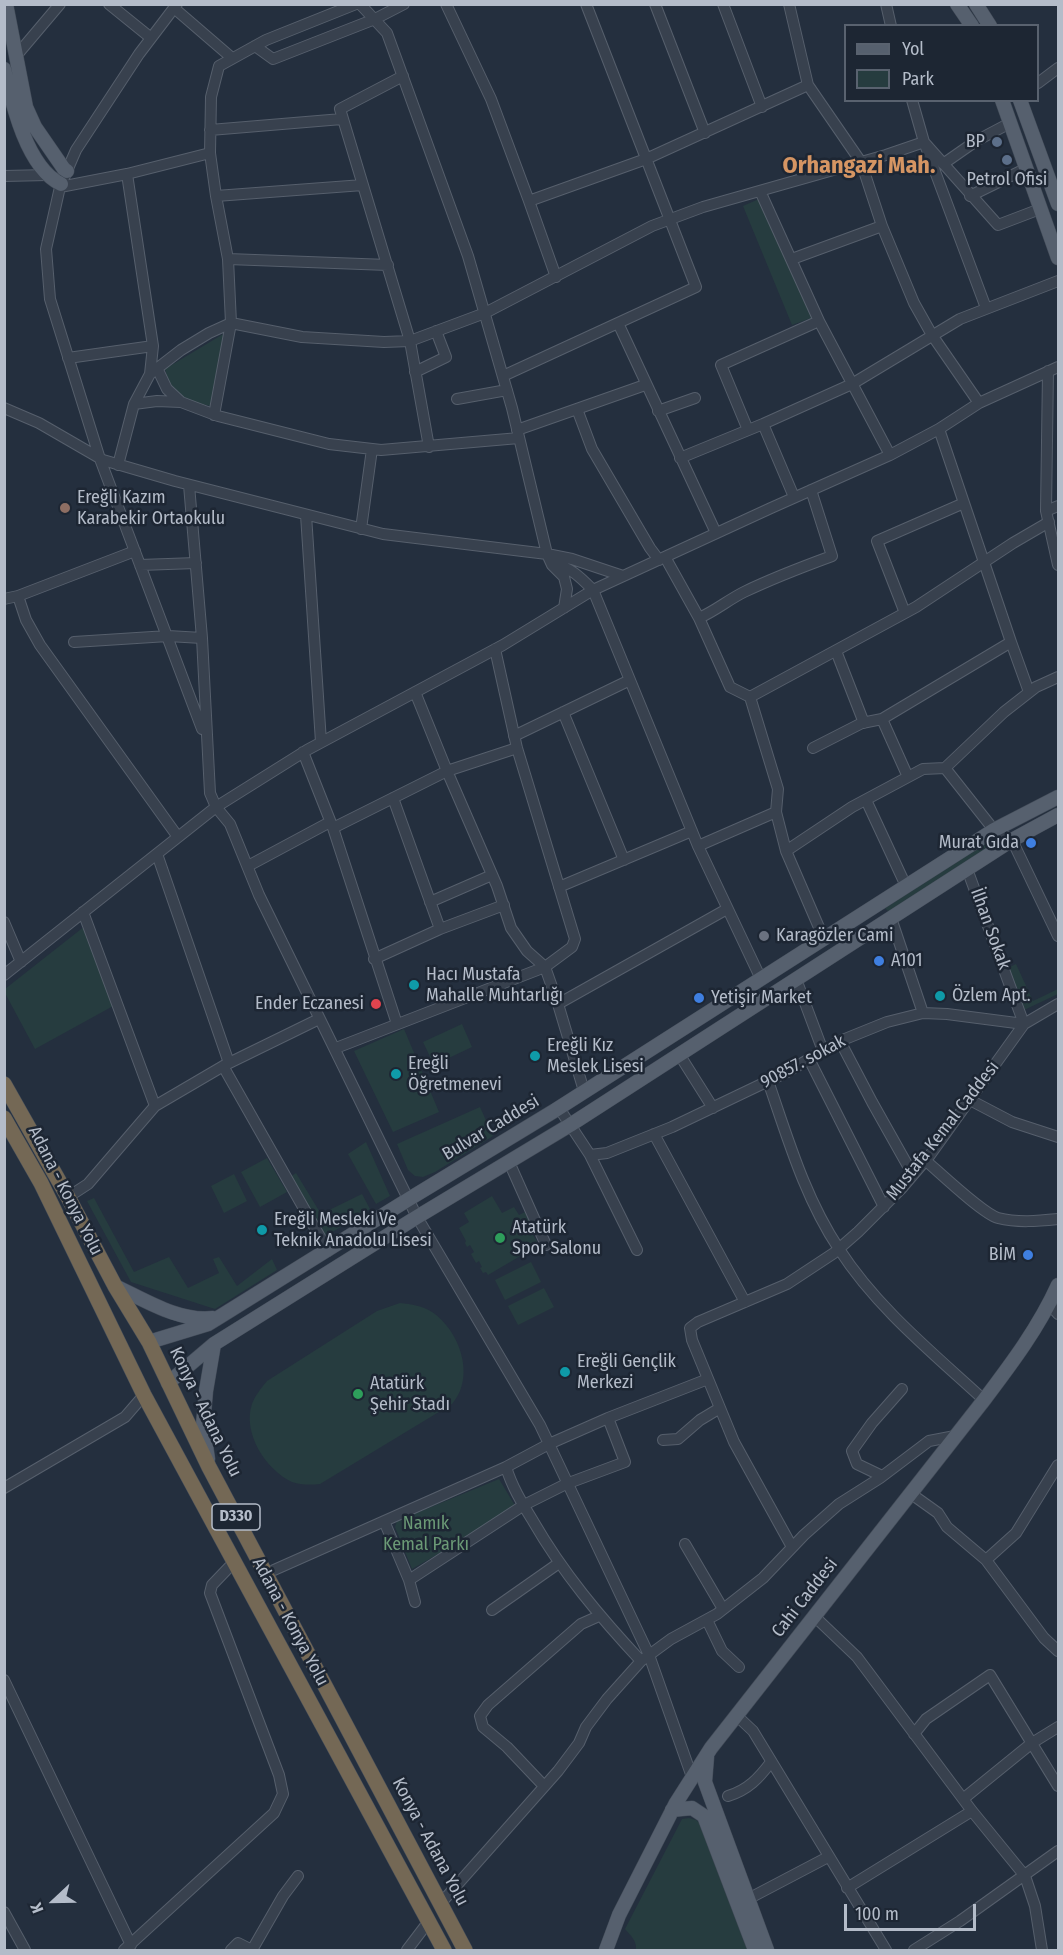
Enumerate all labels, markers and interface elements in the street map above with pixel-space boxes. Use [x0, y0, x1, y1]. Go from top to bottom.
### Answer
legend [844, 24, 1039, 102]
text: Yol [902, 38, 924, 60]
text: Park [902, 68, 934, 90]
place label: BP [966, 131, 985, 153]
marker: BP [990, 135, 1004, 149]
district label: Orhangazi Mah. [783, 152, 935, 180]
marker: Petrol Ofisi [1000, 153, 1014, 167]
place label: Petrol Ofisi [967, 169, 1047, 191]
place label: Ereğli Kazım Karabekir Ortaokulu [77, 487, 225, 530]
marker: Ereğli Kazım Karabekir Ortaokulu [58, 501, 72, 515]
place label: Murat Gıda [939, 832, 1019, 854]
marker: Murat Gıda [1024, 836, 1038, 850]
street label: İlhan Sokak [965, 885, 1015, 973]
place label: Karagözler Cami [776, 925, 893, 947]
marker: Karagözler Cami [757, 929, 771, 943]
place label: A101 [891, 950, 923, 972]
marker: A101 [872, 954, 886, 968]
place label: Hacı Mustafa Mahalle Muhtarlığı [426, 964, 563, 1006]
marker: Hacı Mustafa Mahalle Muhtarlığı [407, 978, 421, 992]
place label: Özlem Apt. [952, 985, 1031, 1007]
place label: Yetişir Market [711, 987, 812, 1009]
marker: Özlem Apt. [933, 989, 947, 1003]
marker: Yetişir Market [692, 991, 706, 1005]
place label: Ender Eczanesi [255, 993, 364, 1015]
marker: Ender Eczanesi [369, 997, 383, 1011]
street label: 90857. sokak [757, 1031, 849, 1093]
place label: Ereğli Kız Meslek Lisesi [547, 1035, 644, 1078]
marker: Ereğli Kız Meslek Lisesi [528, 1049, 542, 1063]
place label: Ereğli Öğretmenevi [408, 1053, 502, 1096]
street label: Mustafa Kemal Caddesi [882, 1057, 1004, 1205]
marker: Ereğli Öğretmenevi [389, 1067, 403, 1081]
street label: Bulvar Caddesi [439, 1091, 543, 1165]
street label: Adana - Konya Yolu [23, 1123, 107, 1259]
place label: Ereğli Mesleki Ve Teknik Anadolu Lisesi [274, 1209, 432, 1252]
place label: Atatürk Spor Salonu [512, 1217, 601, 1260]
marker: Ereğli Mesleki Ve Teknik Anadolu Lisesi [255, 1223, 269, 1237]
marker: Atatürk Spor Salonu [493, 1231, 507, 1245]
place label: BİM [989, 1244, 1016, 1266]
marker: BİM [1021, 1248, 1035, 1262]
street label: Konya - Adana Yolu [164, 1344, 246, 1480]
place label: Ereğli Gençlik Merkezi [577, 1351, 676, 1394]
marker: Ereğli Gençlik Merkezi [558, 1365, 572, 1379]
place label: Atatürk Şehir Stadı [370, 1373, 450, 1416]
marker: Atatürk Şehir Stadı [351, 1387, 365, 1401]
road number: D330 [212, 1504, 260, 1530]
park label: Namık Kemal Parkı [383, 1513, 469, 1556]
street label: Adana - Konya Yolu [247, 1554, 333, 1690]
street label: Cahi Caddesi [767, 1554, 843, 1642]
street label: Konya - Adana Yolu [387, 1774, 473, 1910]
north arrow [24, 1871, 84, 1931]
scale bar [847, 1892, 979, 1930]
text: K [26, 1900, 47, 1916]
text: 100 m [855, 1903, 899, 1925]

